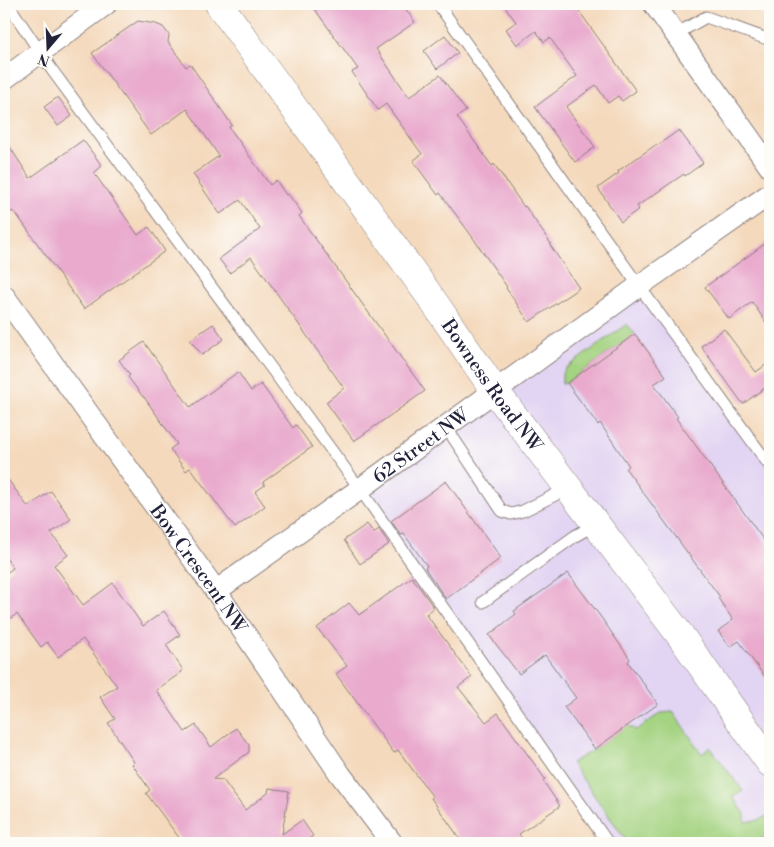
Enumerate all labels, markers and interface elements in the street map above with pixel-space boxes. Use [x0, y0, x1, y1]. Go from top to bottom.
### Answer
north arrow [22, 22, 72, 72]
text: N [36, 49, 52, 70]
street label: Bowness Road NW [435, 314, 548, 457]
street label: 62 Street NW [368, 402, 474, 489]
street label: Bow Crescent NW [144, 499, 252, 639]

